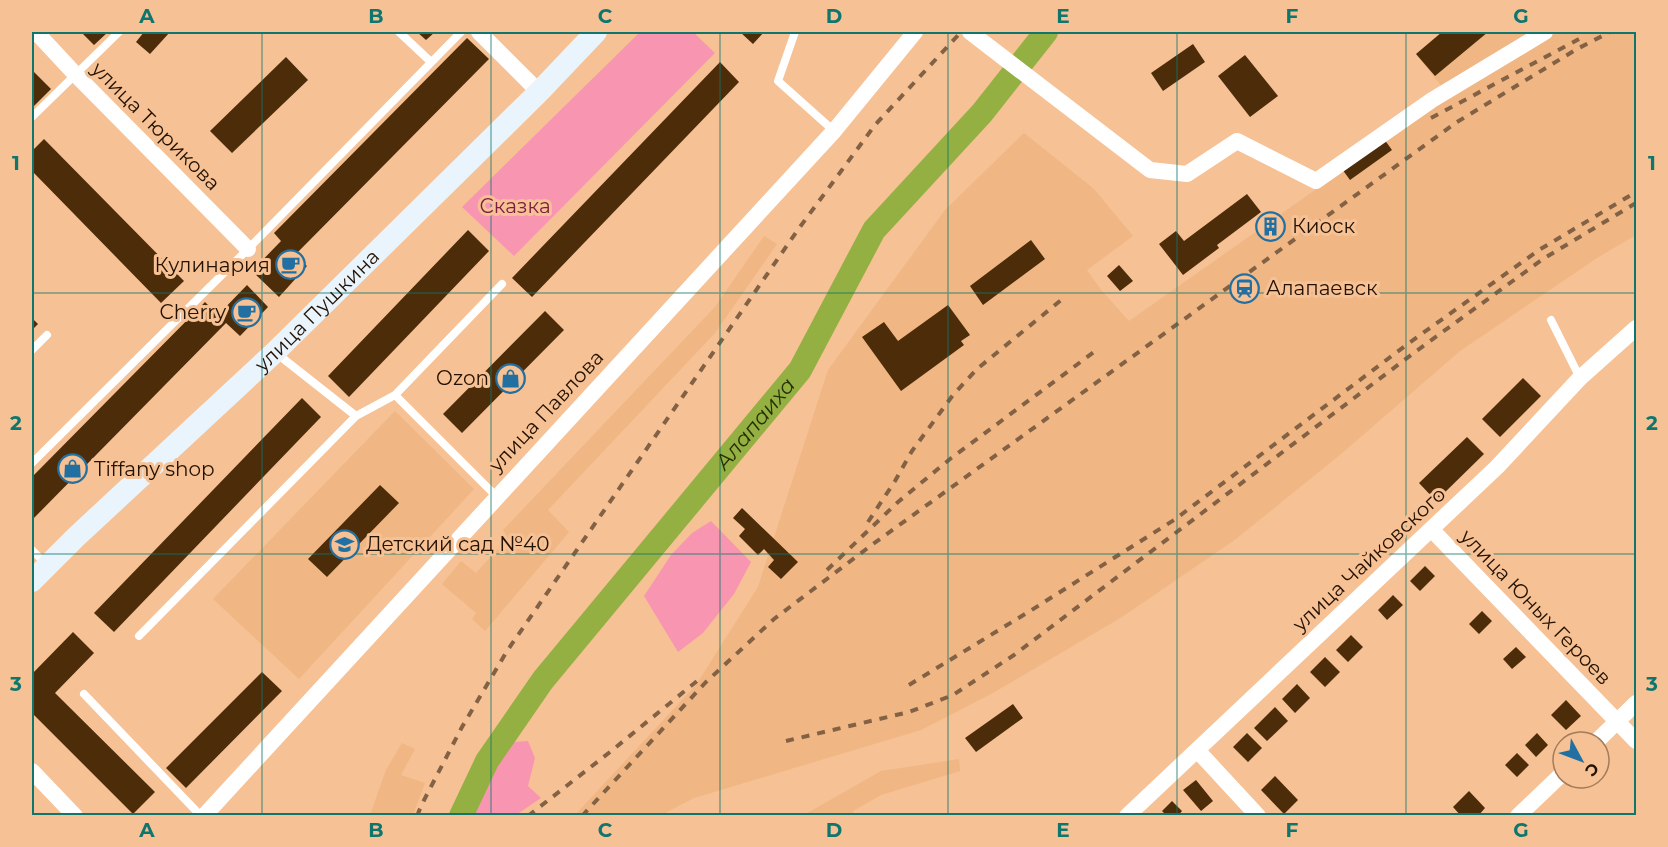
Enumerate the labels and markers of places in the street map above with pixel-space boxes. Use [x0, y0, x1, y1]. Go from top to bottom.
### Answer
building icon: Киоск [1255, 210, 1287, 242]
place label: Киоск [1292, 214, 1356, 238]
cafe icon: Кулинария [275, 249, 307, 281]
place label: Кулинария [155, 253, 270, 277]
station icon: Алапаевск [1229, 272, 1261, 304]
place label: Алапаевск [1266, 276, 1378, 300]
cafe icon: Cherry [231, 296, 263, 328]
place label: Cherry [160, 300, 226, 324]
shop icon: Ozon [494, 362, 526, 394]
place label: Ozon [436, 366, 489, 390]
shop icon: Tiffany shop [57, 453, 89, 485]
place label: Tiffany shop [94, 457, 215, 481]
school or university icon: Детский сад №40 [329, 528, 361, 560]
place label: Детский сад №40 [366, 532, 549, 556]

